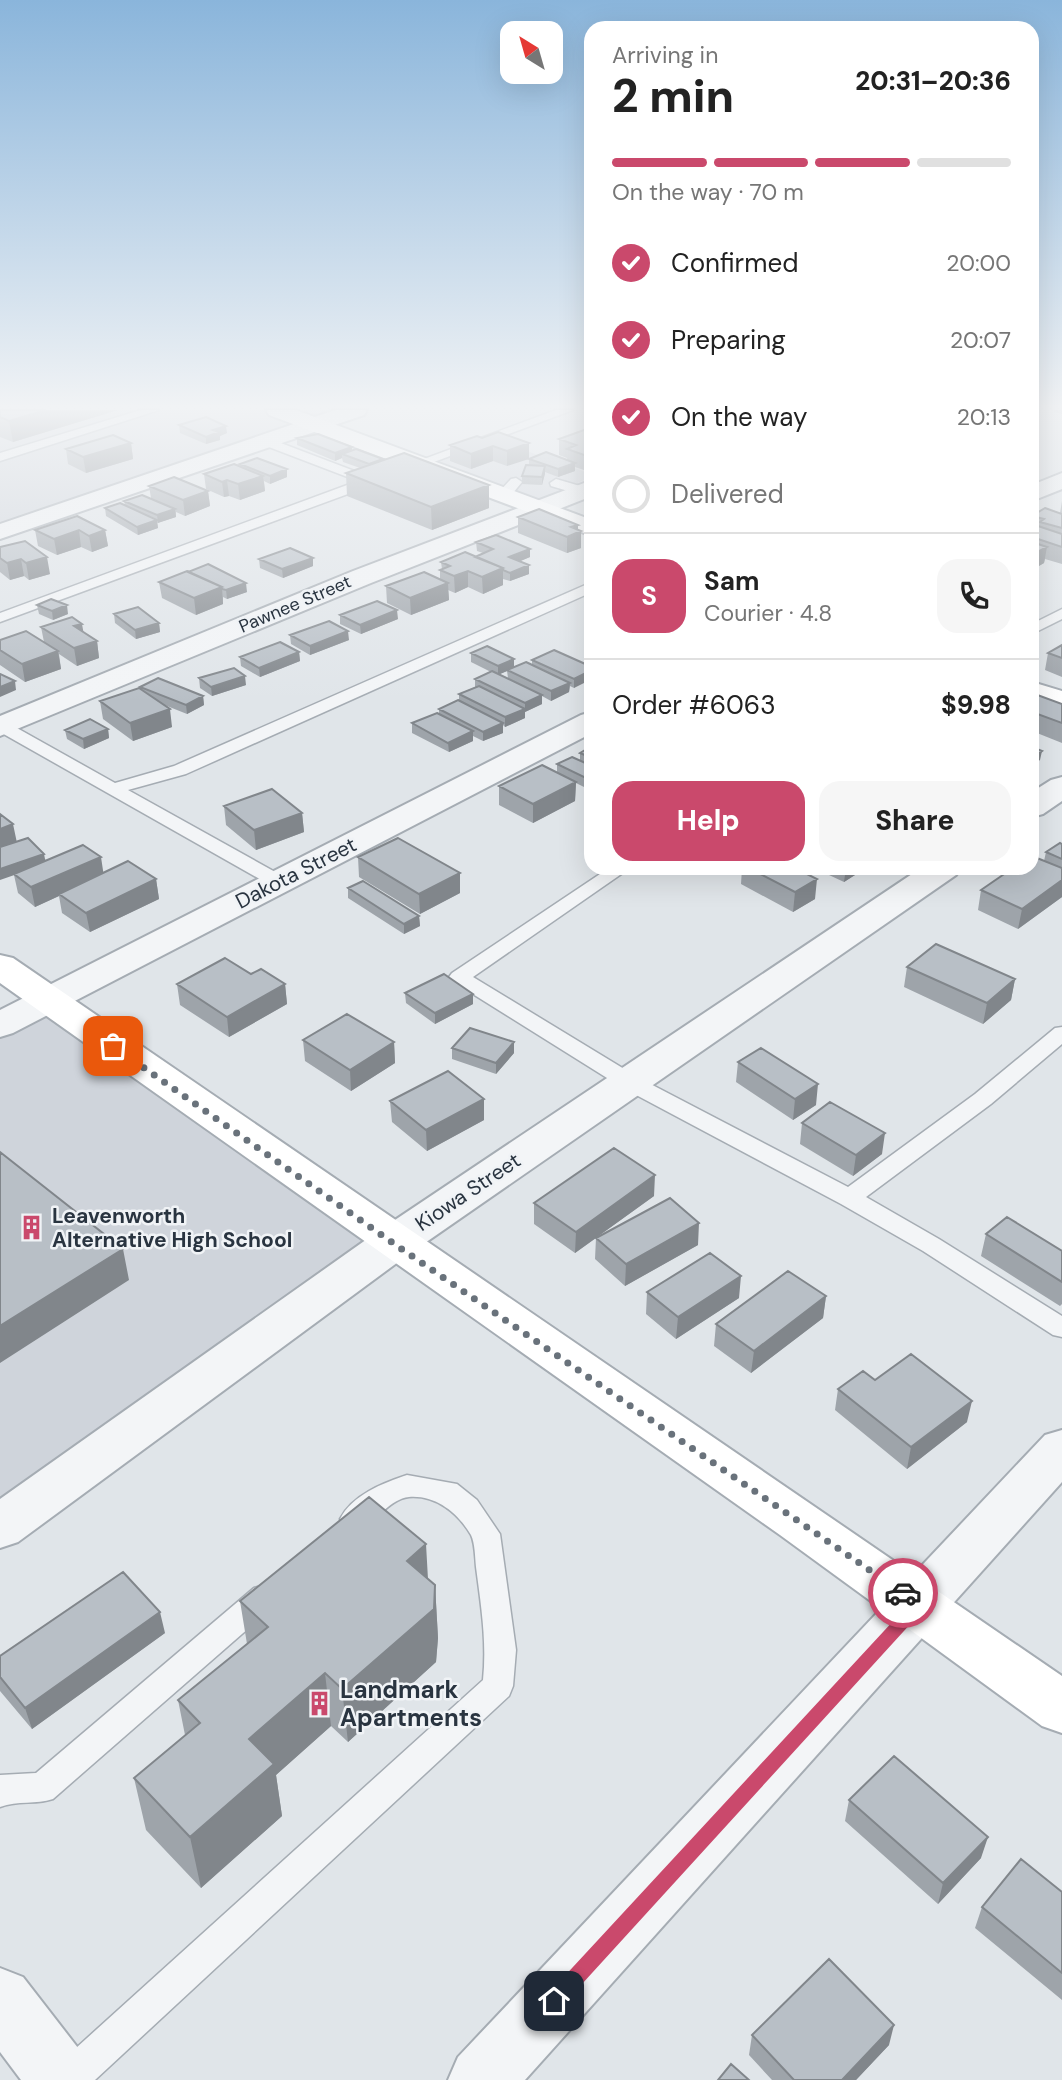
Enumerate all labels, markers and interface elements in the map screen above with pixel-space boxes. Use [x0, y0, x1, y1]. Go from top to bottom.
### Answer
north arrow [500, 21, 564, 84]
map controls [500, 21, 563, 84]
text: Arriving in [612, 40, 718, 70]
text: 20:31–20:36 [855, 64, 1011, 98]
text: 2 min [612, 66, 734, 126]
text: On the way · 70 m [612, 177, 804, 207]
icon: check [612, 244, 650, 282]
text: Confirmed [671, 246, 798, 280]
text: 20:00 [946, 248, 1011, 278]
icon: check [612, 321, 650, 359]
text: Preparing [671, 323, 786, 357]
text: 20:07 [950, 325, 1011, 355]
icon: check [612, 398, 650, 436]
text: On the way [671, 400, 807, 434]
text: 20:13 [957, 402, 1011, 432]
text: Delivered [671, 477, 784, 511]
button: phone [937, 559, 1011, 633]
text: Sam [704, 564, 759, 598]
street label: Pawnee Street [235, 570, 355, 638]
text: S [641, 579, 657, 613]
text: Courier · 4.8 [704, 598, 832, 628]
text: Order #6063 [612, 688, 776, 722]
text: $9.98 [941, 688, 1011, 722]
button: Help [612, 781, 805, 861]
button: Share [819, 781, 1011, 861]
street label: Dakota Street [231, 830, 361, 916]
pin [83, 1016, 143, 1076]
icon: bag [94, 1027, 132, 1065]
street label: Kiowa Street [410, 1146, 526, 1238]
place label: Leavenworth Alternative High School [52, 1202, 292, 1254]
building icon: Leavenworth Alternative High School [18, 1214, 46, 1242]
courier [868, 1558, 938, 1628]
icon: car [884, 1574, 922, 1612]
place label: Landmark Apartments [340, 1674, 482, 1733]
building icon: Landmark Apartments [306, 1689, 334, 1717]
pin [524, 1971, 584, 2031]
icon: home [535, 1982, 573, 2020]

